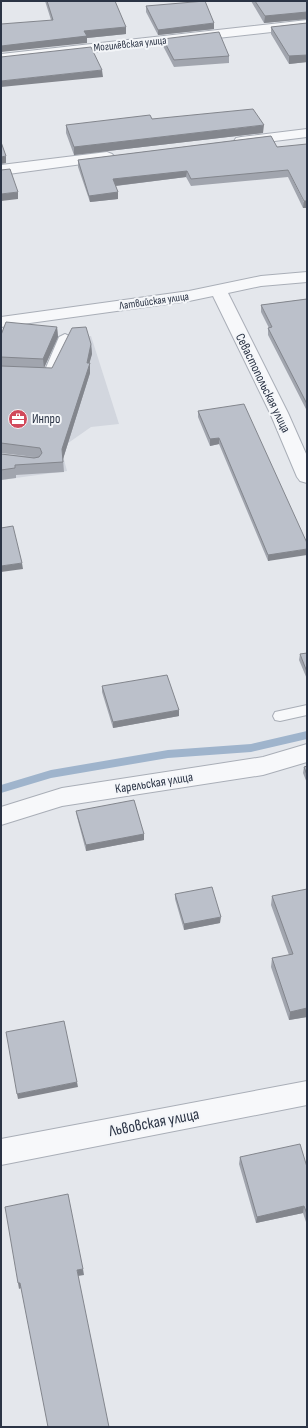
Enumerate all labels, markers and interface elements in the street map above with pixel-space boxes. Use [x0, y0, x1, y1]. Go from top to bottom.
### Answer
street label: Могилёвская улица [93, 34, 167, 54]
street label: Латвийская улица [117, 290, 190, 312]
street label: Севастопольская улица [232, 331, 294, 435]
office icon: Инпро [7, 408, 29, 430]
place label: Инпро [32, 411, 60, 427]
street label: Карельская улица [114, 769, 194, 797]
street label: Львовская улица [106, 1105, 201, 1141]

